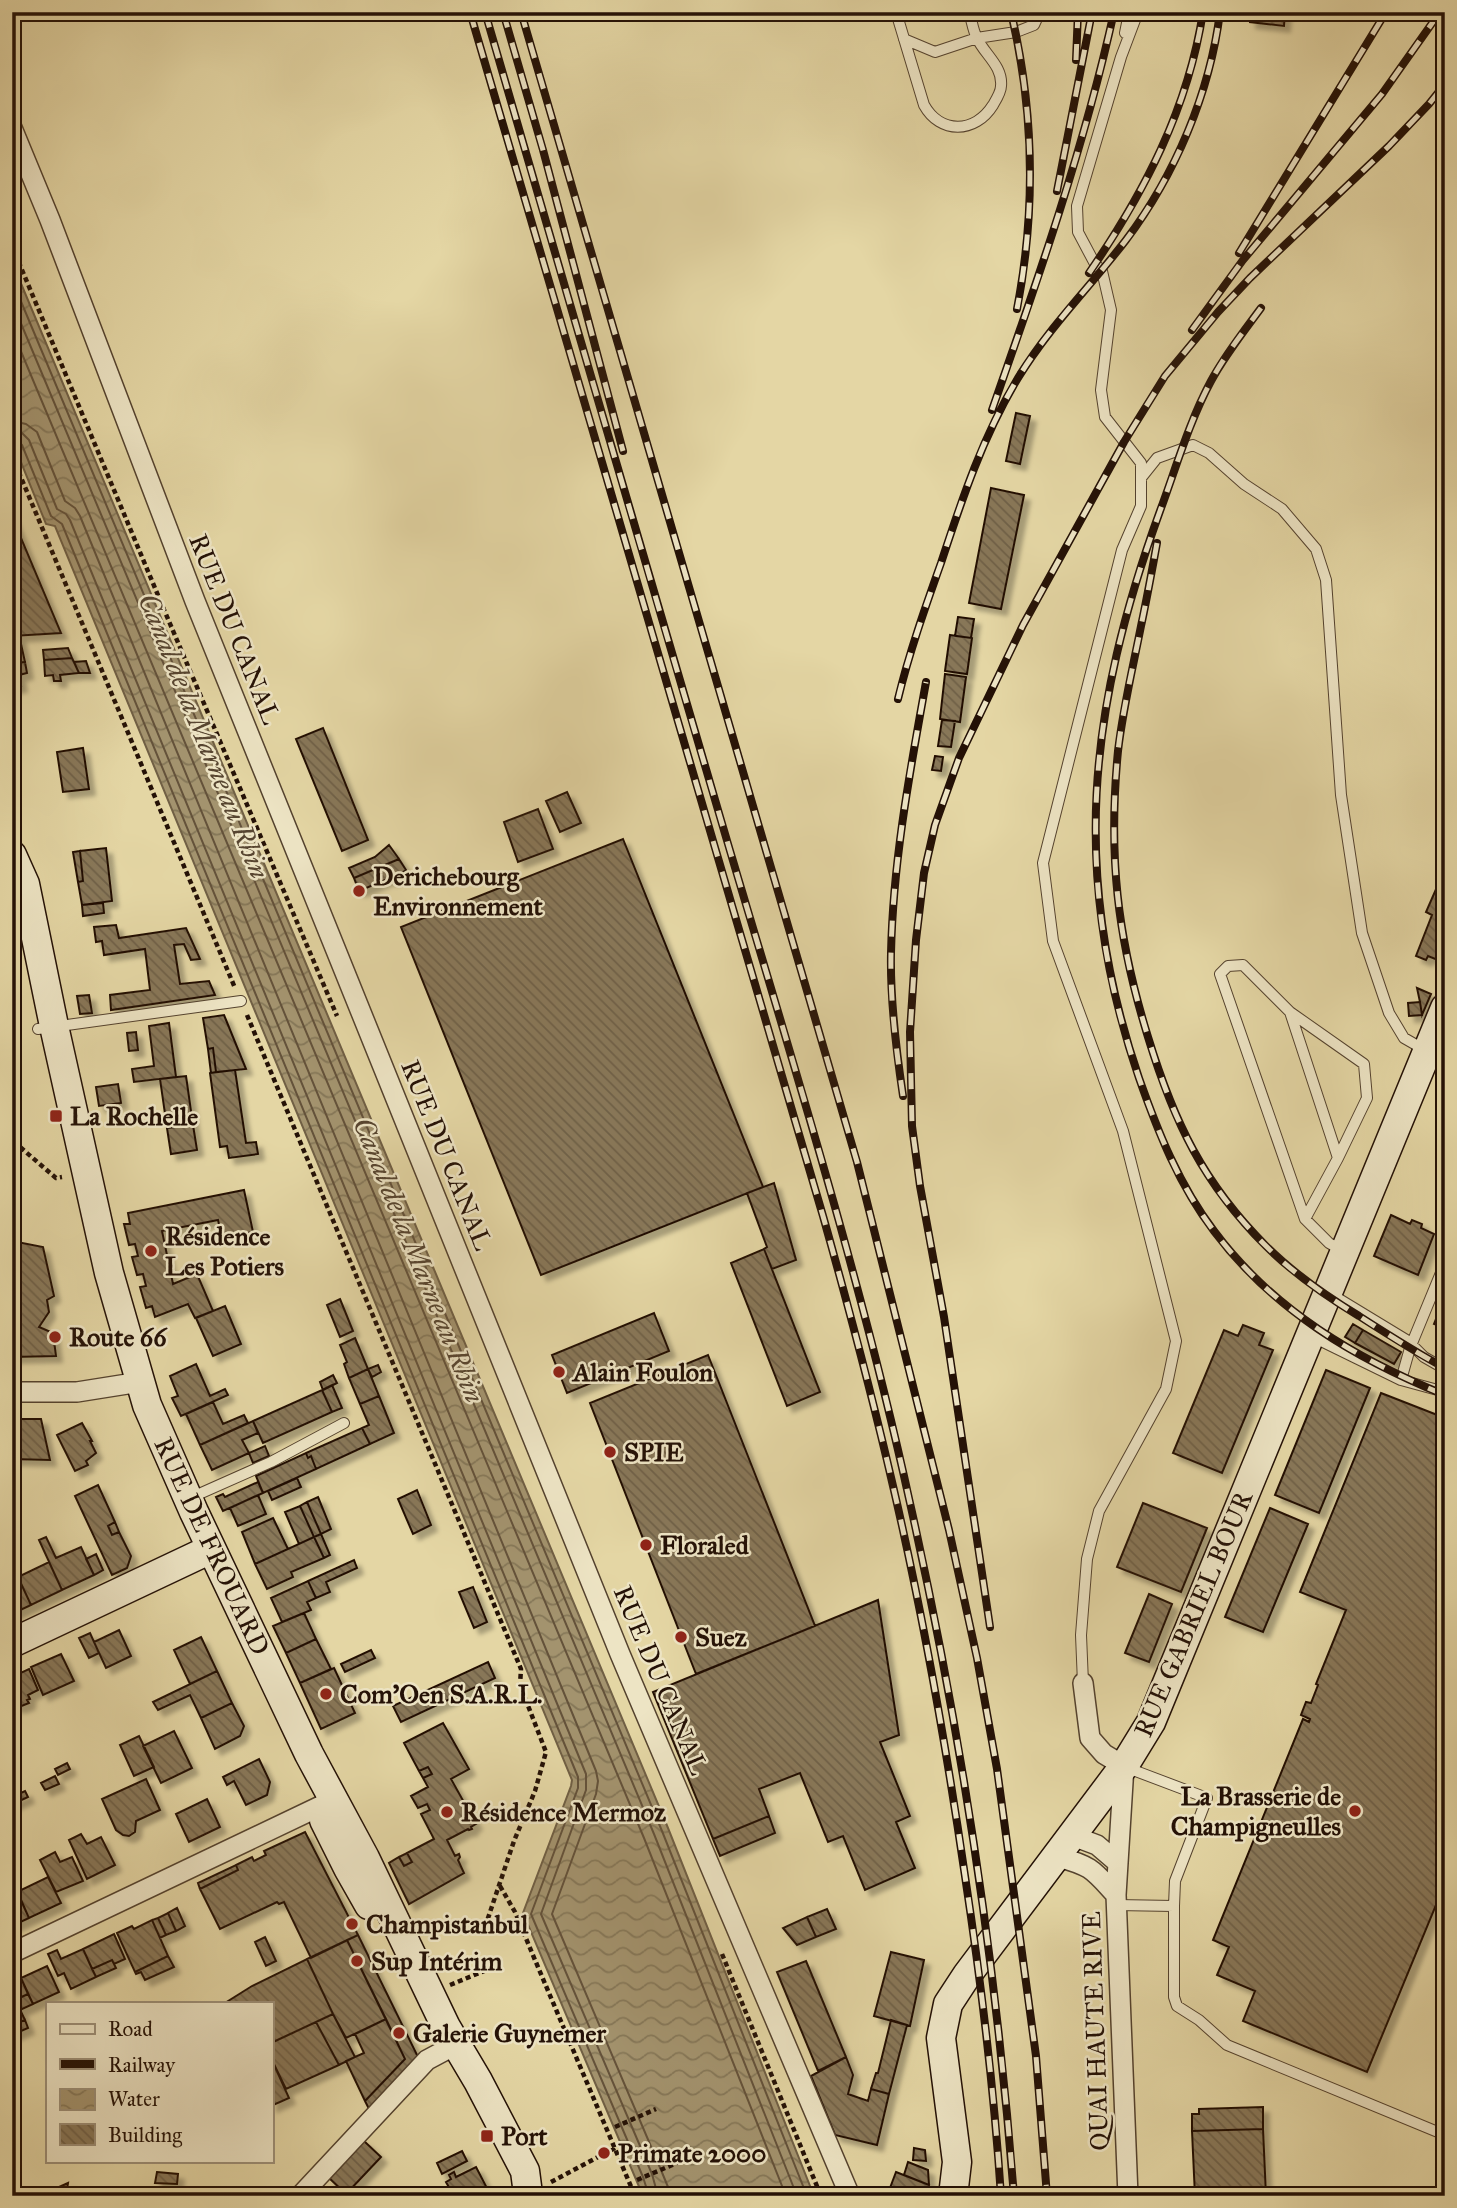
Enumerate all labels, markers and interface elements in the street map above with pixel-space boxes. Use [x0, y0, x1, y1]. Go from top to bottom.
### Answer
street label: RUE DU CANAL [182, 529, 288, 729]
water label: Canal de la Marne au Rhin [131, 588, 277, 884]
place label: Derichebourg Environnement [373, 860, 543, 922]
marker: Derichebourg Environnement [351, 883, 367, 899]
street label: RUE DU CANAL [394, 1055, 500, 1255]
place label: La Rochelle [70, 1100, 198, 1132]
marker: La Rochelle [48, 1108, 64, 1124]
water label: Canal de la Marne au Rhin [346, 1112, 492, 1408]
place label: Résidence Les Potiers [165, 1220, 284, 1282]
marker: Résidence Les Potiers [143, 1243, 159, 1259]
place label: Route 66 [69, 1321, 168, 1353]
marker: Route 66 [47, 1329, 63, 1345]
place label: Alain Foulon [571, 1356, 713, 1388]
marker: Alain Foulon [551, 1364, 567, 1380]
street label: RUE DE FROUARD [147, 1432, 277, 1660]
place label: SPIE [624, 1436, 684, 1468]
marker: SPIE [602, 1444, 618, 1460]
street label: RUE GABRIEL BOUR [1127, 1486, 1260, 1742]
place label: Floraled [660, 1529, 750, 1561]
marker: Floraled [638, 1537, 654, 1553]
street label: RUE DU CANAL [607, 1581, 715, 1779]
place label: Suez [695, 1621, 747, 1653]
marker: Suez [673, 1629, 689, 1645]
place label: Com’Oen S.A.R.L. [340, 1678, 542, 1710]
marker: Com’Oen S.A.R.L. [318, 1686, 334, 1702]
place label: La Brasserie de Champigneulles [1171, 1780, 1342, 1843]
place label: Résidence Mermoz [461, 1796, 666, 1828]
marker: La Brasserie de Champigneulles [1347, 1803, 1363, 1819]
marker: Résidence Mermoz [439, 1804, 455, 1820]
place label: Champistanbul [366, 1908, 529, 1940]
street label: QUAI HAUTE RIVE [1075, 1911, 1115, 2151]
marker: Champistanbul [344, 1916, 360, 1932]
place label: Sup Intérim [371, 1945, 502, 1977]
marker: Sup Intérim [349, 1953, 365, 1969]
legend [46, 2002, 273, 2162]
text: Road [108, 2016, 153, 2042]
place label: Galerie Guynemer [413, 2017, 607, 2049]
marker: Galerie Guynemer [391, 2025, 407, 2041]
text: Railway [108, 2052, 176, 2078]
text: Water [108, 2086, 160, 2112]
place label: Port [501, 2120, 548, 2152]
text: Building [108, 2122, 182, 2148]
marker: Port [479, 2128, 495, 2144]
place label: Primate 2000 [618, 2137, 766, 2169]
marker: Primate 2000 [596, 2145, 612, 2161]

